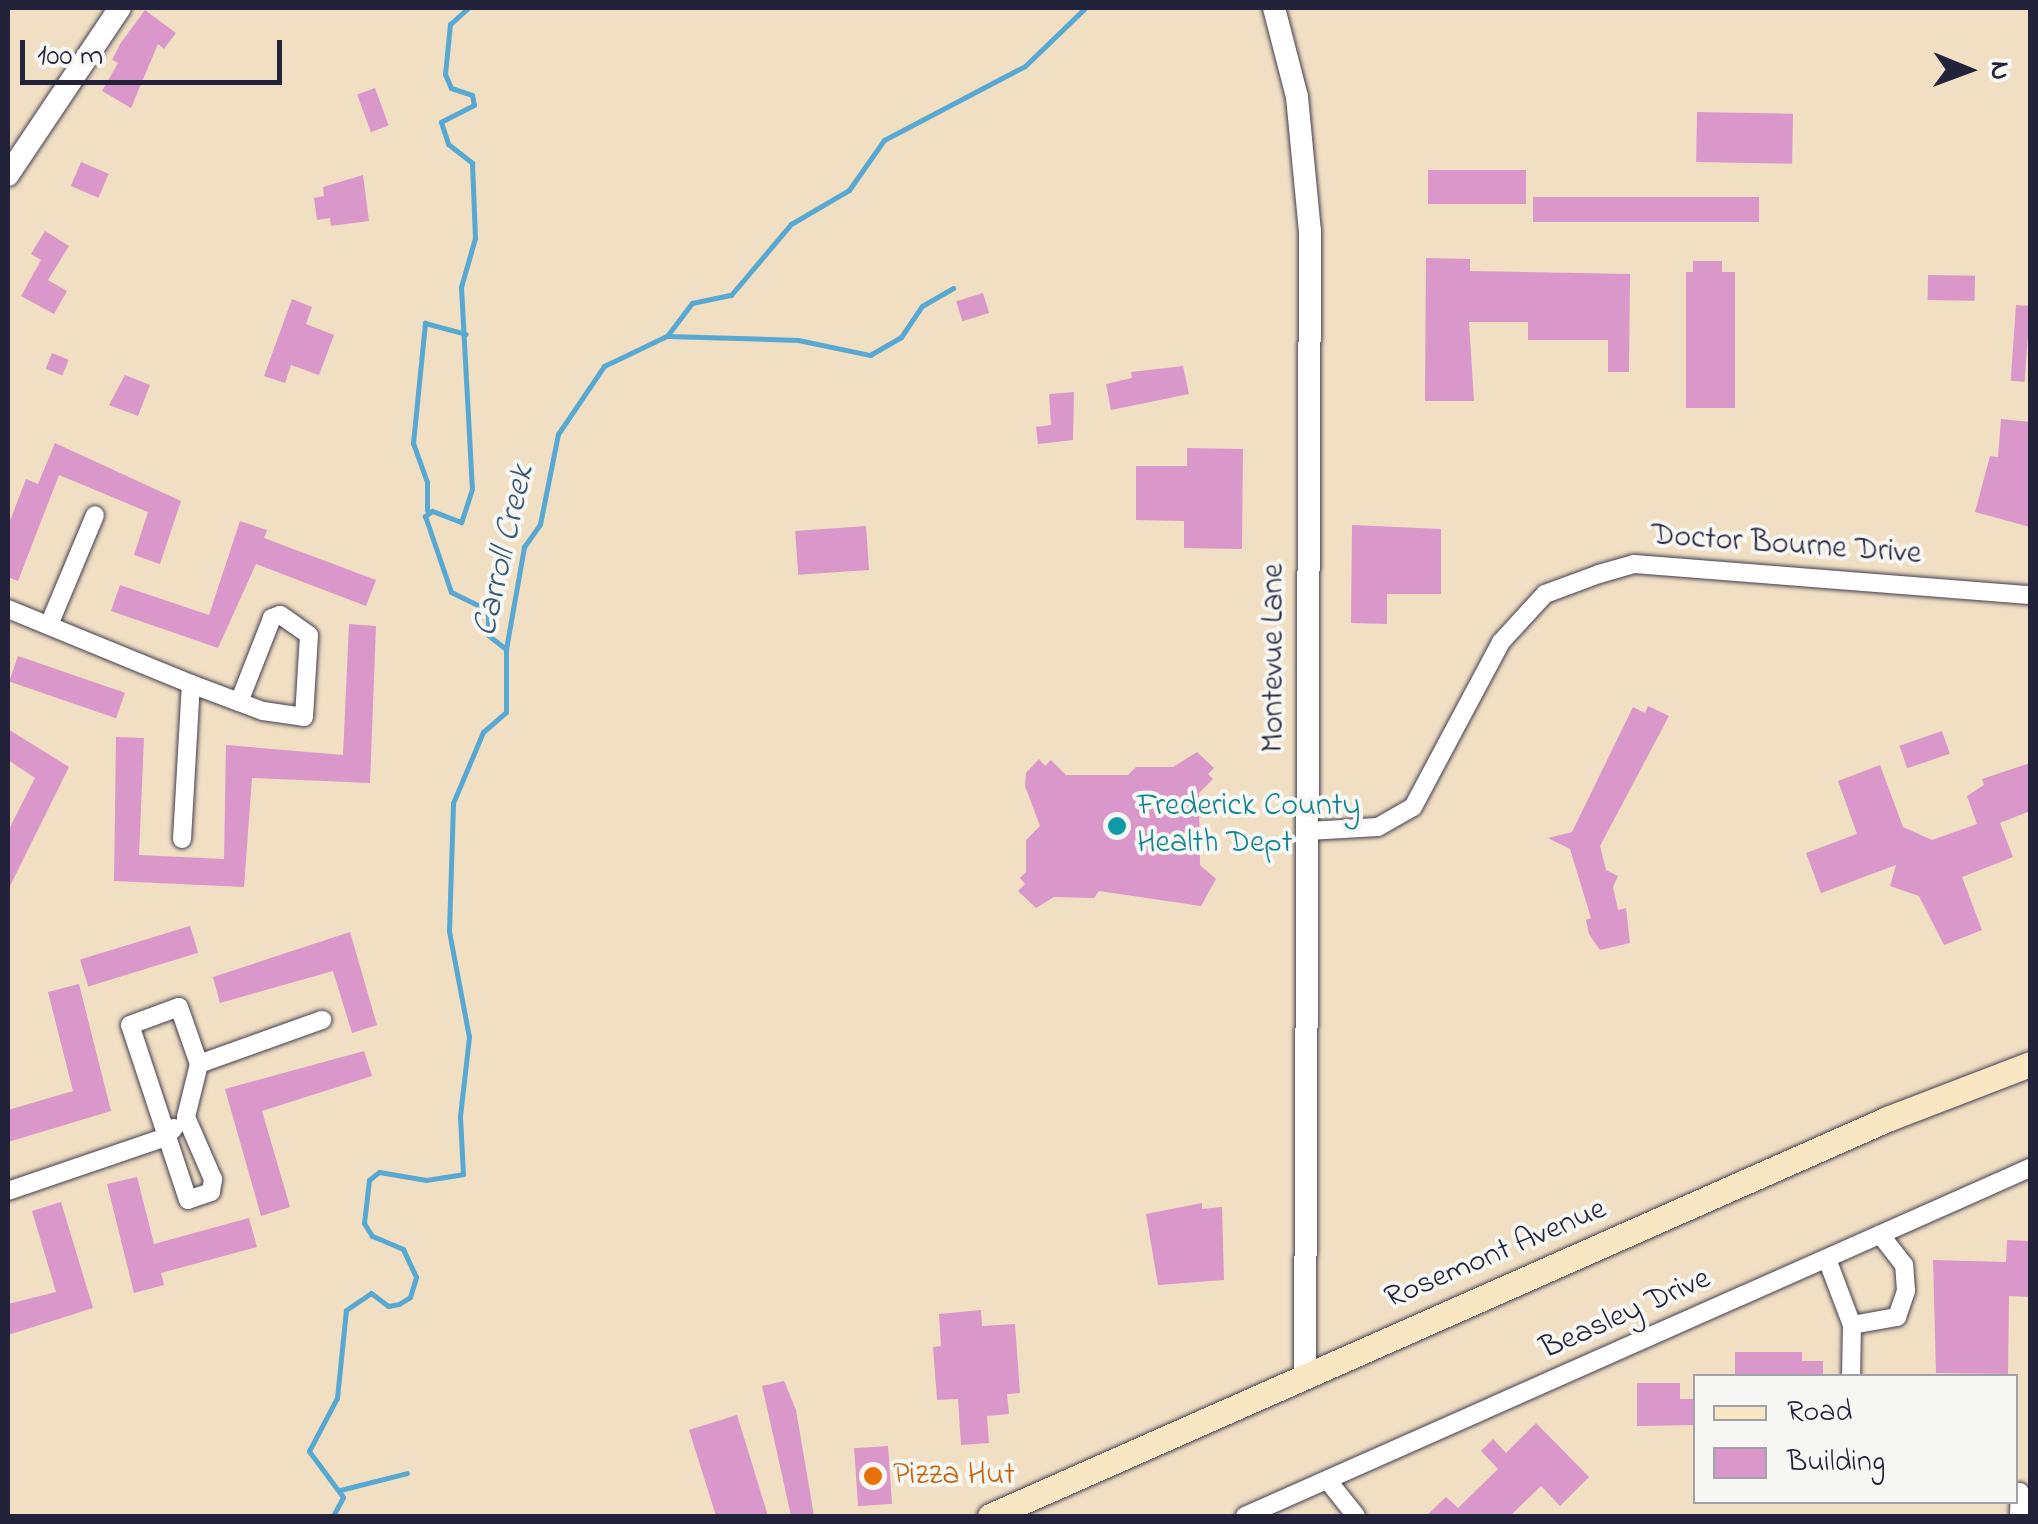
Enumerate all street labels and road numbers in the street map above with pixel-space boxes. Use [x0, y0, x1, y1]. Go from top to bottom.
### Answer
street label: Doctor Bourne Drive [1650, 517, 1922, 575]
street label: Montevue Lane [1256, 563, 1294, 753]
street label: Rosemont Avenue [1380, 1191, 1612, 1319]
street label: Beasley Drive [1535, 1260, 1717, 1370]

